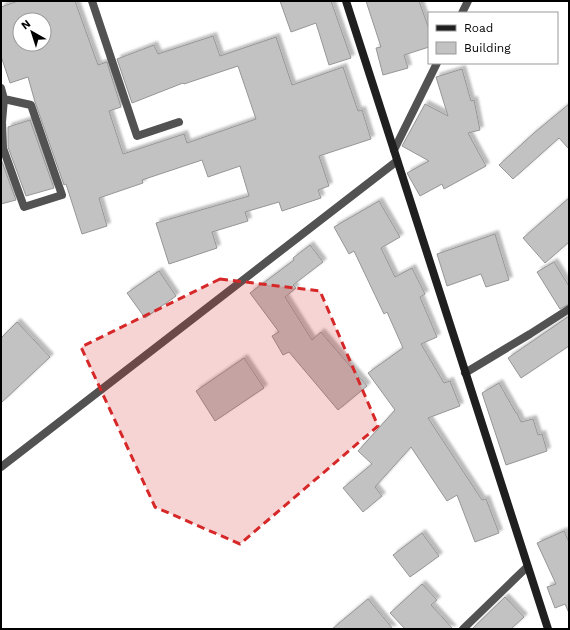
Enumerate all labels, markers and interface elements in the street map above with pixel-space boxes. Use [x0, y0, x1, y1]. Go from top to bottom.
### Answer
north arrow [12, 12, 52, 52]
legend [428, 12, 558, 64]
text: N [19, 17, 33, 32]
text: Road [464, 21, 493, 35]
text: Building [464, 41, 511, 55]

